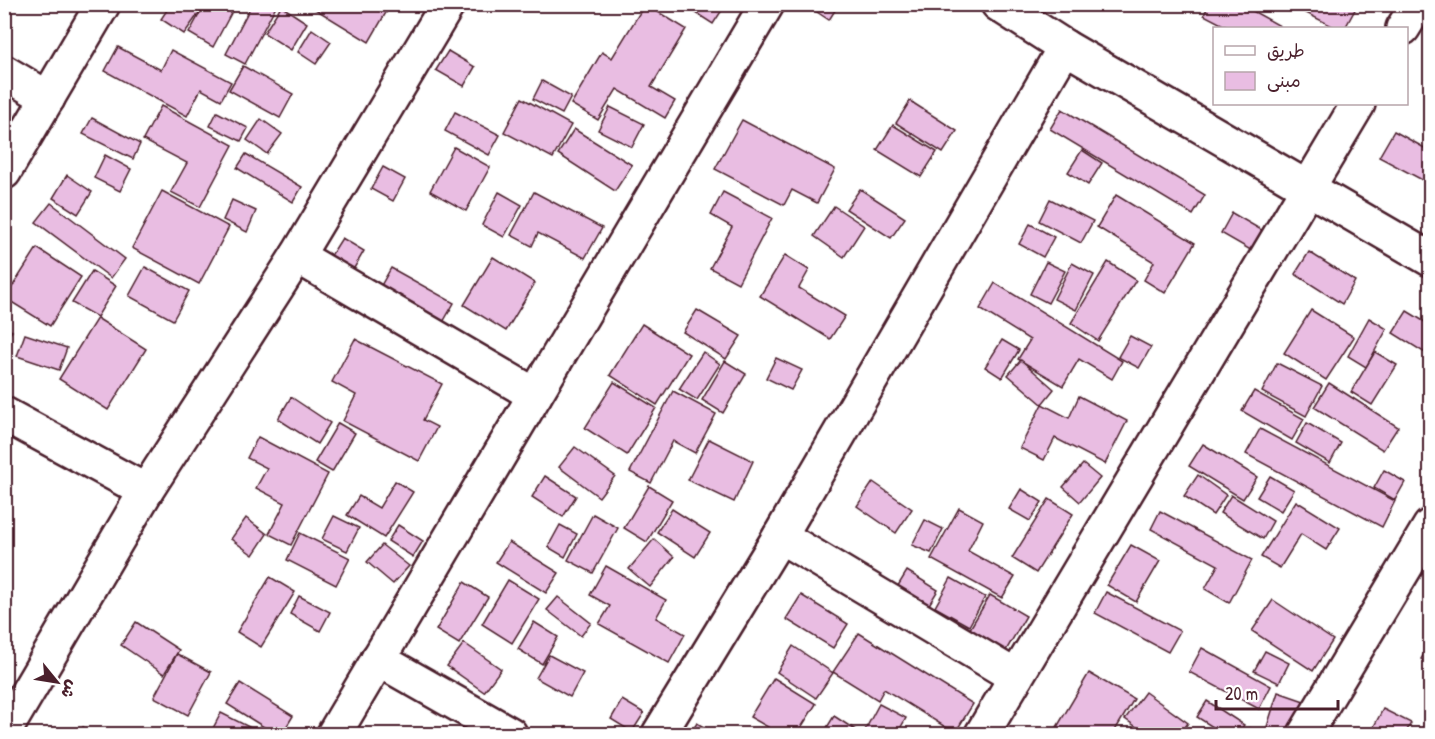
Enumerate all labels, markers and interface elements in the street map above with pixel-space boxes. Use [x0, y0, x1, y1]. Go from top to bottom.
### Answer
legend [1213, 27, 1408, 105]
text: طريق [1267, 38, 1305, 63]
text: مبنى [1267, 68, 1301, 93]
north arrow [27, 652, 87, 712]
scale bar [1216, 673, 1338, 711]
text: ش [56, 676, 84, 703]
text: 20 m [1225, 681, 1258, 706]

